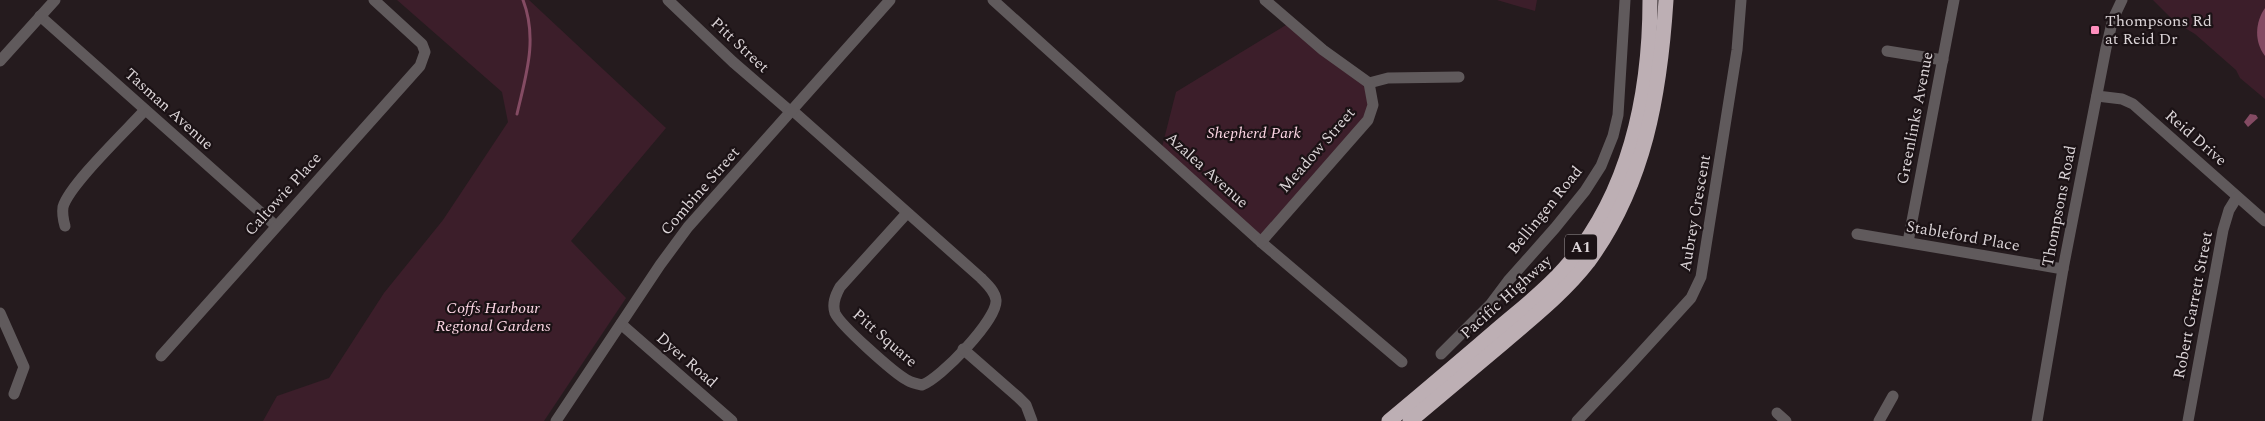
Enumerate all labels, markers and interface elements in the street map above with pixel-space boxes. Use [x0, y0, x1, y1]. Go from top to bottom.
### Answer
place label: Thompsons Rd at Reid Dr [2105, 9, 2212, 51]
street label: Pitt Street [705, 11, 775, 79]
marker: Thompsons Rd at Reid Dr [2089, 24, 2101, 36]
street label: Greenlinks Avenue [1890, 50, 1940, 186]
street label: Tasman Avenue [119, 62, 219, 156]
street label: Meadow Street [1273, 102, 1361, 198]
street label: Reid Drive [2160, 104, 2232, 172]
park label: Shepherd Park [1207, 121, 1302, 145]
street label: Azalea Avenue [1160, 126, 1254, 214]
street label: Combine Street [655, 141, 746, 241]
street label: Thompsons Road [2035, 143, 2083, 269]
street label: Caltowie Place [239, 147, 327, 241]
street label: Aubrey Crescent [1673, 152, 1717, 273]
street label: Bellingen Road [1502, 161, 1588, 259]
street label: Stableford Place [1904, 214, 2022, 258]
street label: Robert Garrett Street [2167, 229, 2219, 381]
road number: A1 [1565, 234, 1597, 260]
street label: Pacific Highway [1455, 248, 1558, 345]
park label: Coffs Harbour Regional Gardens [435, 296, 551, 338]
street label: Pitt Square [847, 303, 923, 373]
street label: Dyer Road [651, 326, 723, 394]

